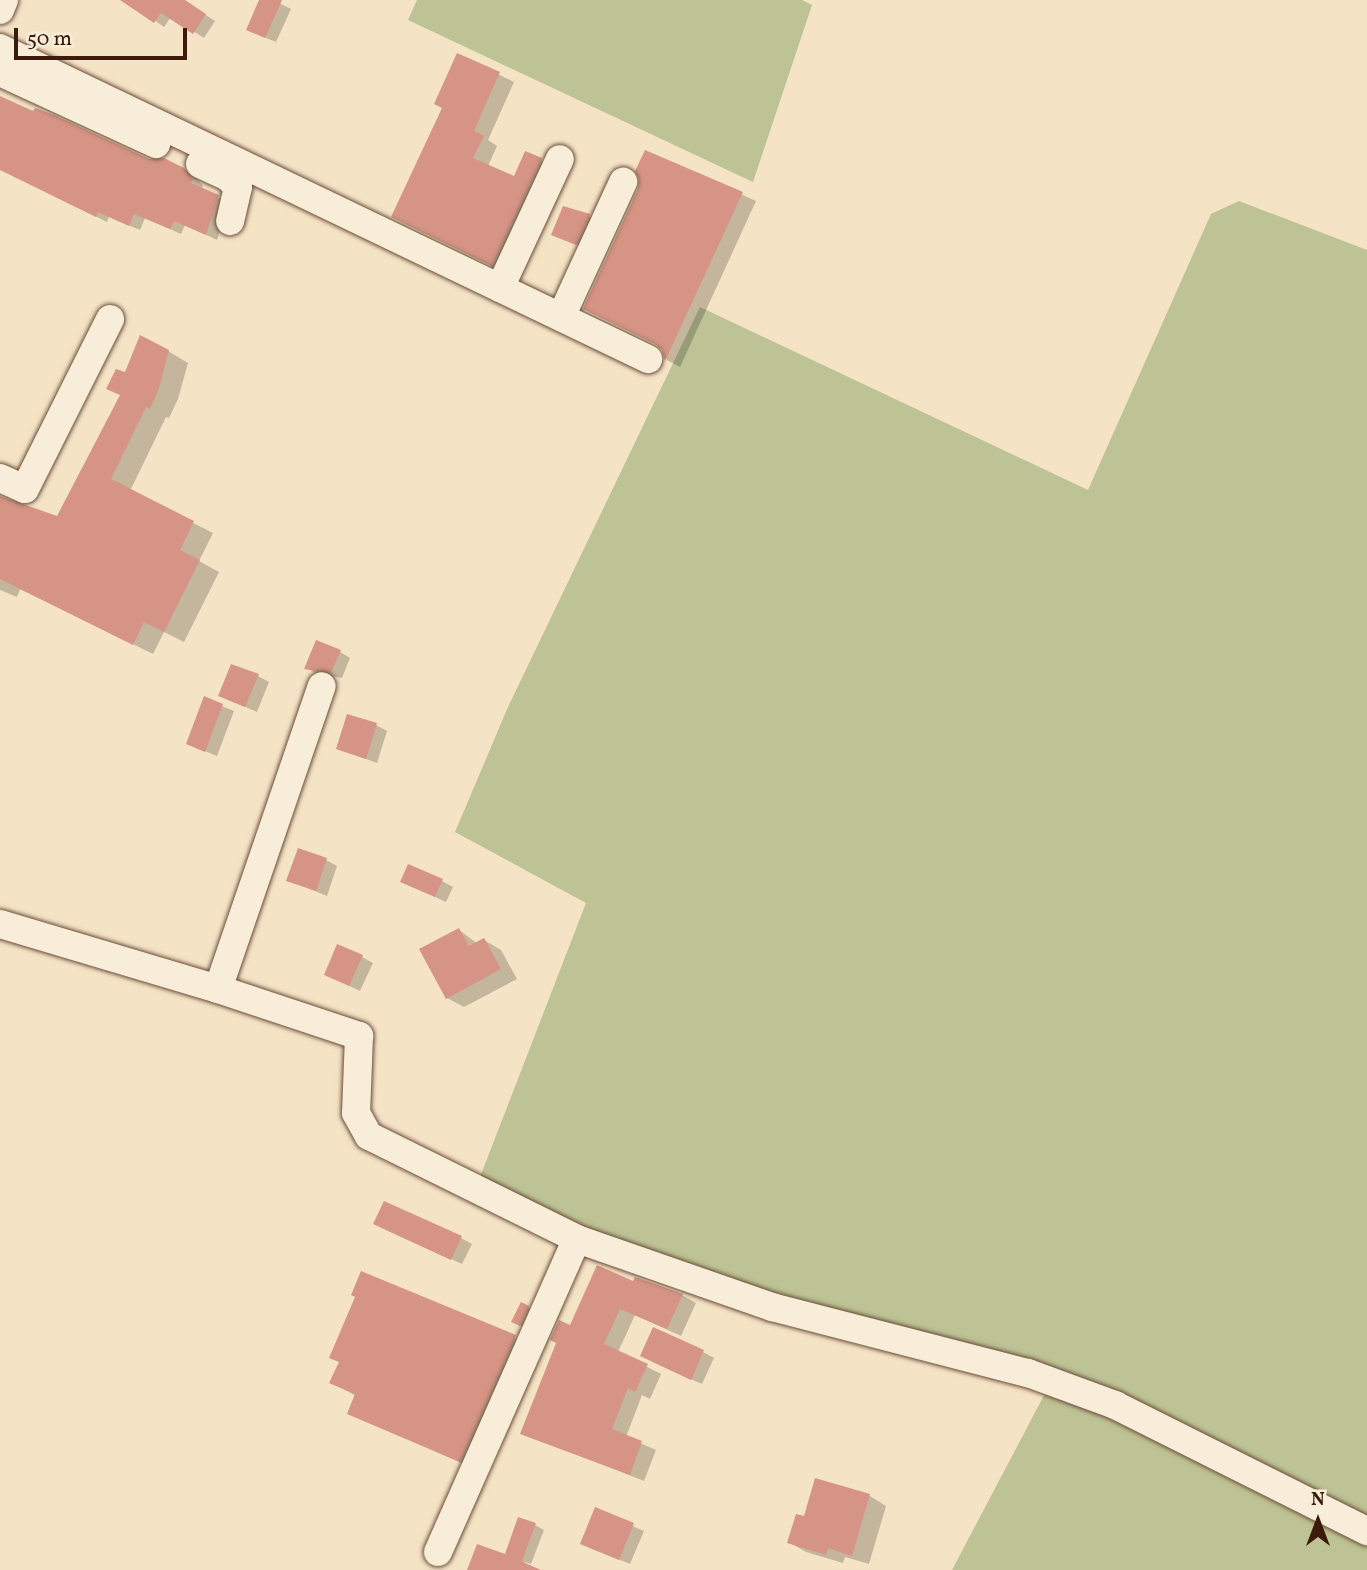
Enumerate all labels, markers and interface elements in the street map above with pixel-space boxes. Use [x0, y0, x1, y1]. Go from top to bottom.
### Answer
scale bar [18, 14, 191, 58]
text: 50 m [27, 25, 72, 54]
north arrow [1283, 1486, 1353, 1556]
text: N [1311, 1487, 1325, 1513]

